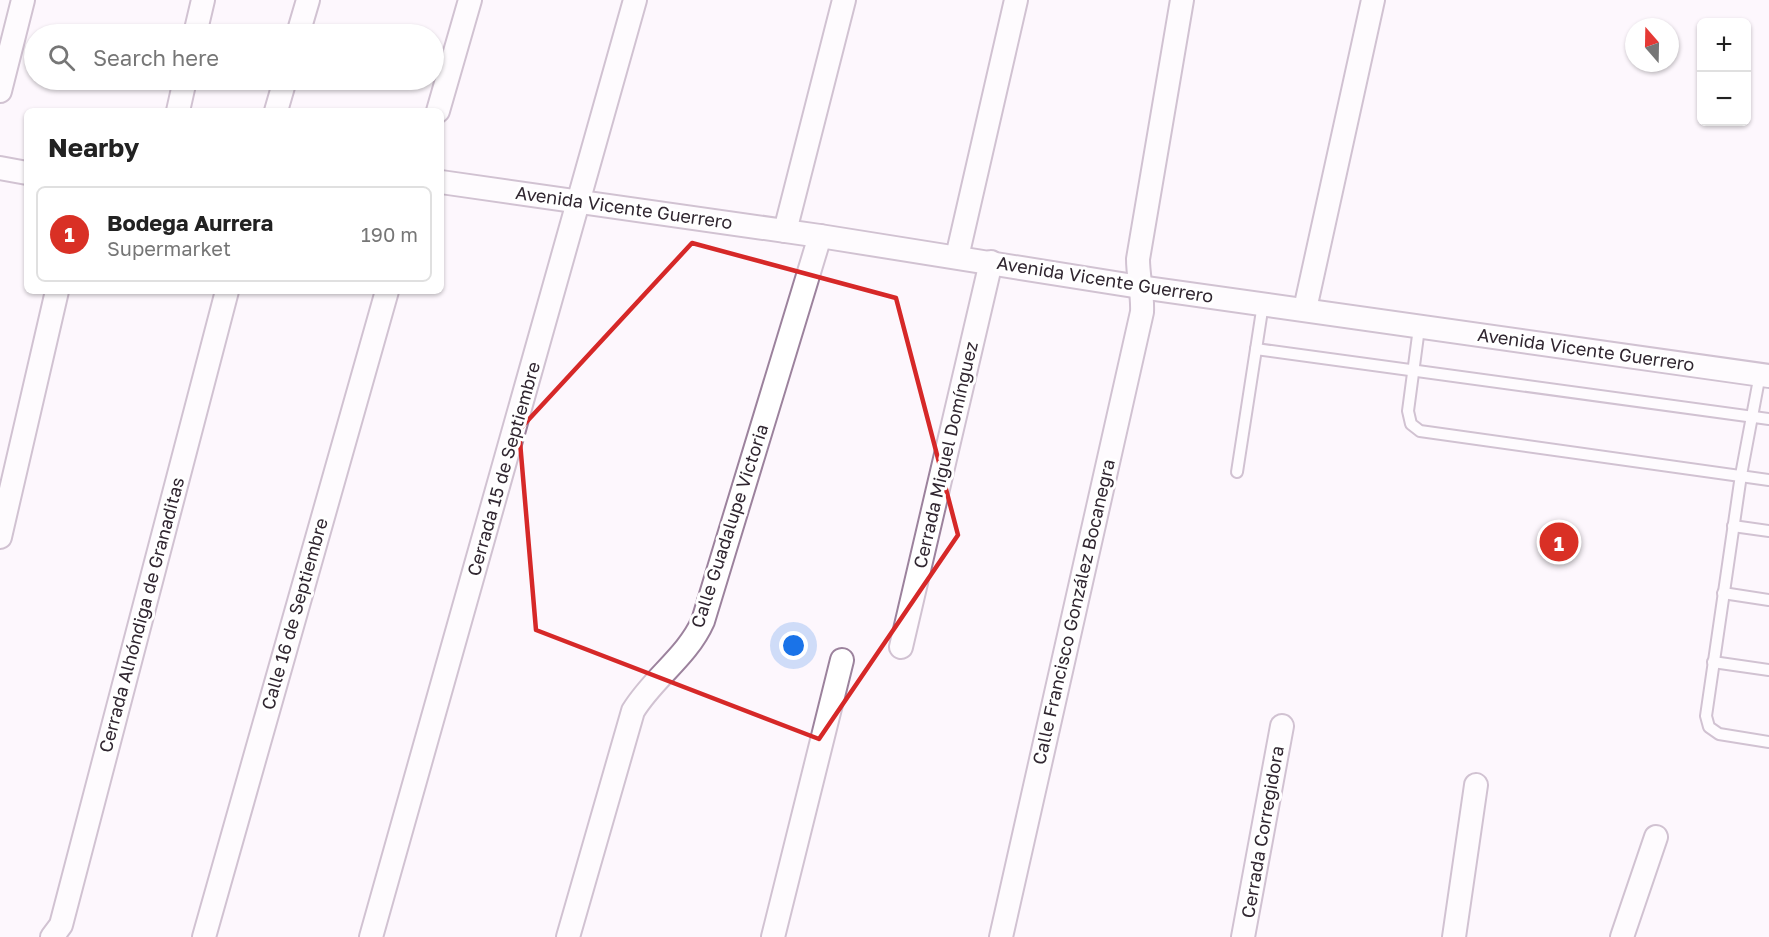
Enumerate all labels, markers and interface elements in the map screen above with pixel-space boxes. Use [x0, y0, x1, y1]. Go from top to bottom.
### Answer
north arrow [1625, 18, 1679, 72]
map controls [1697, 18, 1751, 126]
button: + [1697, 18, 1751, 72]
search box [24, 24, 444, 90]
icon: search [45, 41, 78, 74]
text: Search here [93, 44, 219, 71]
button: − [1697, 72, 1751, 126]
text: Nearby [48, 132, 139, 163]
street label: Avenida Vicente Guerrero [514, 181, 734, 233]
text: Bodega Aurrera [107, 209, 273, 236]
text: 1 [64, 222, 75, 246]
text: 190 m [361, 222, 418, 246]
text: Supermarket [107, 236, 231, 260]
street label: Avenida Vicente Guerrero [995, 251, 1215, 307]
street label: Avenida Vicente Guerrero [1476, 323, 1696, 375]
street label: Cerrada Miguel Domínguez [908, 339, 982, 570]
street label: Cerrada 15 de Septiembre [462, 359, 544, 578]
street label: Calle Guadalupe Victoria [686, 421, 772, 630]
street label: Calle Francisco González Bocanegra [1027, 457, 1119, 767]
street label: Cerrada Alhóndiga de Granaditas [94, 475, 188, 755]
street label: Calle 16 de Septiembre [256, 515, 332, 712]
pin: 1 [1540, 520, 1578, 564]
your location [779, 631, 808, 660]
street label: Cerrada Corregidora [1236, 744, 1288, 920]

